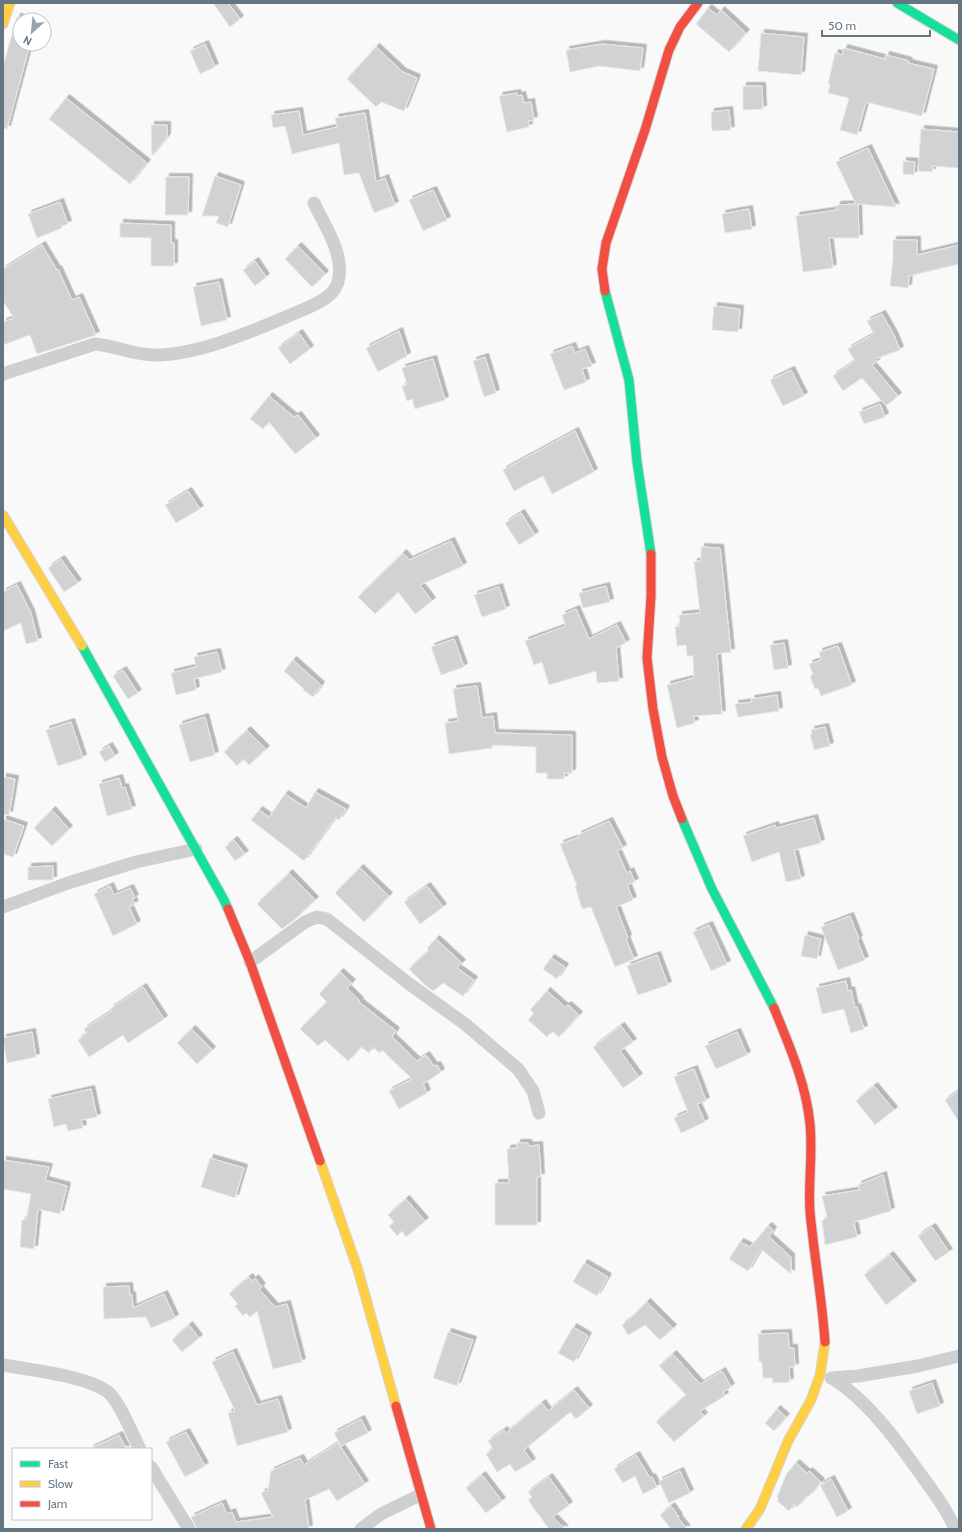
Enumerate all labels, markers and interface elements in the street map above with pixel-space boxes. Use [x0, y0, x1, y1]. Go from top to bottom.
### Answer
north arrow [12, 12, 52, 52]
scale bar [822, 12, 930, 38]
text: 50 m [828, 18, 856, 33]
text: N [21, 33, 34, 49]
legend [12, 1448, 152, 1520]
text: Fast [48, 1456, 68, 1471]
text: Slow [48, 1476, 73, 1491]
text: Jam [47, 1496, 67, 1511]

